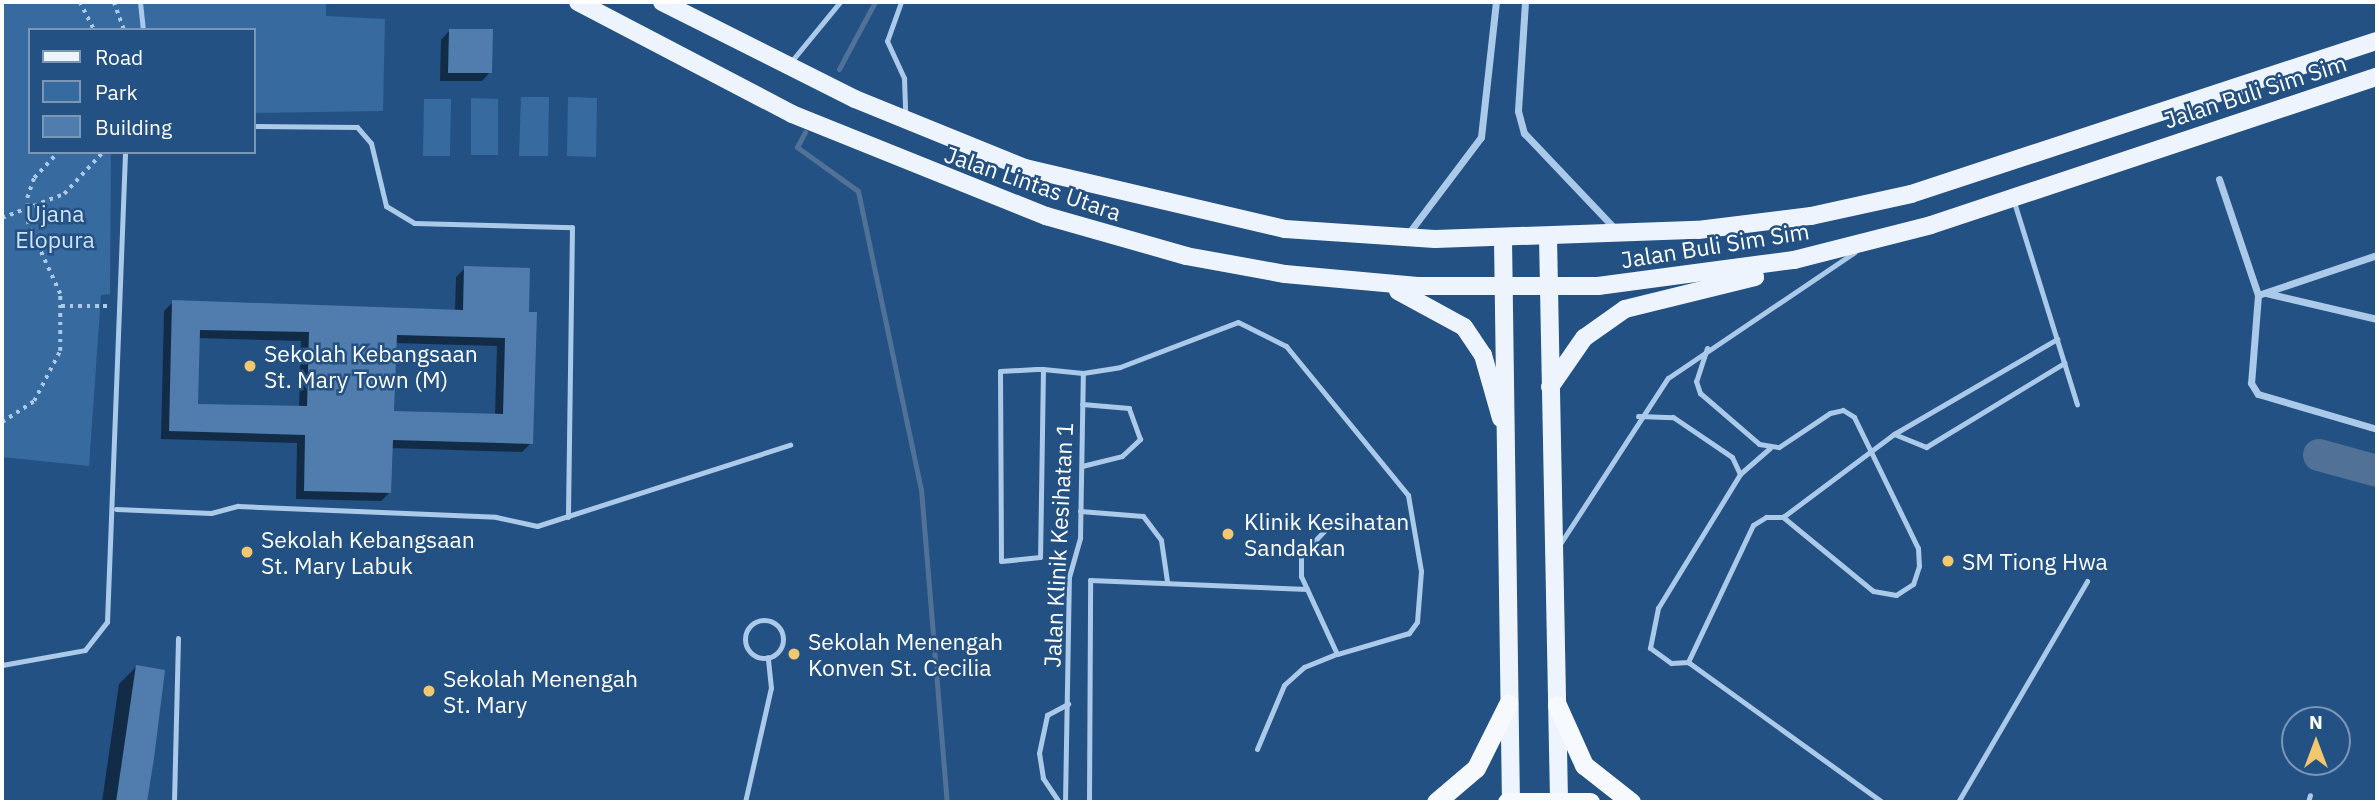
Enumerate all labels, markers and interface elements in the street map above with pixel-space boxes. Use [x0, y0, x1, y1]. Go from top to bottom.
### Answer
legend [28, 28, 256, 154]
text: Road [95, 43, 143, 71]
street label: Jalan Buli Sim Sim [2160, 48, 2350, 134]
text: Park [95, 78, 138, 106]
text: Building [95, 113, 172, 141]
street label: Jalan Lintas Utara [941, 140, 1125, 226]
park label: Ujana Elopura [15, 199, 95, 253]
street label: Jalan Buli Sim Sim [1619, 216, 1811, 274]
place label: Sekolah Kebangsaan St. Mary Town (M) [264, 339, 478, 393]
marker: Sekolah Kebangsaan St. Mary Town (M) [242, 358, 258, 374]
street label: Jalan Klinik Kesihatan 1 [1038, 422, 1078, 668]
place label: Klinik Kesihatan Sandakan [1244, 507, 1409, 561]
marker: Klinik Kesihatan Sandakan [1218, 524, 1238, 544]
place label: Sekolah Kebangsaan St. Mary Labuk [261, 525, 475, 579]
marker: Sekolah Kebangsaan St. Mary Labuk [239, 544, 255, 560]
place label: SM Tiong Hwa [1962, 547, 2108, 575]
marker: SM Tiong Hwa [1940, 553, 1956, 569]
place label: Sekolah Menengah Konven St. Cecilia [808, 627, 1003, 681]
marker: Sekolah Menengah Konven St. Cecilia [786, 646, 802, 662]
place label: Sekolah Menengah St. Mary [443, 664, 638, 718]
marker: Sekolah Menengah St. Mary [421, 683, 437, 699]
north arrow [2281, 706, 2351, 776]
text: N [2309, 710, 2323, 734]

